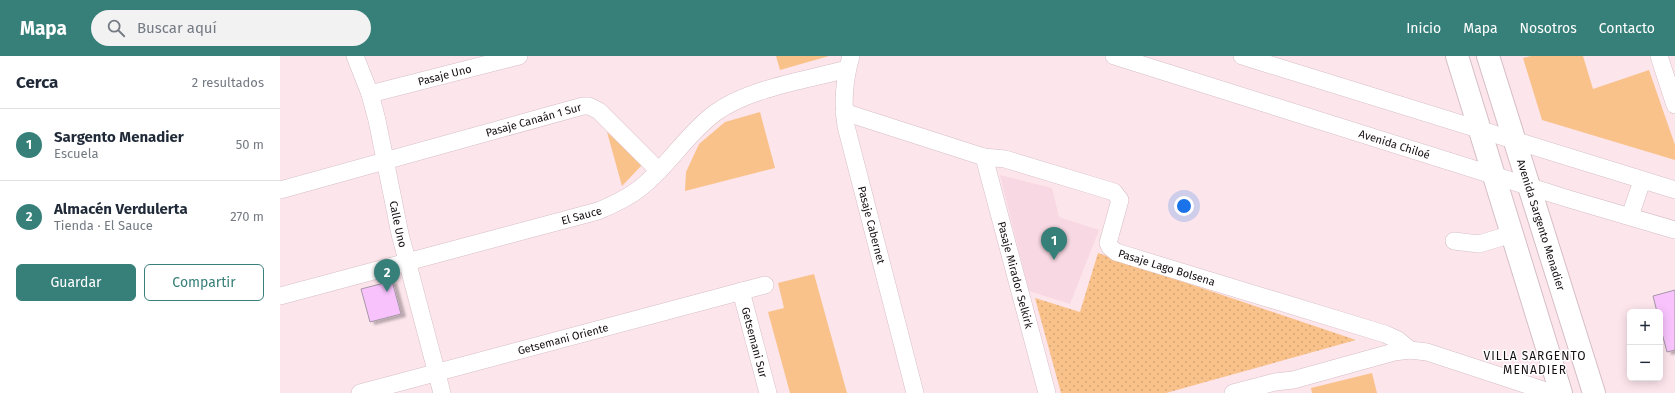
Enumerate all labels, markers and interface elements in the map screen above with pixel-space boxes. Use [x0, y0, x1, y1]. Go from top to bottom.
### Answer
search box [91, 10, 371, 46]
text: Mapa [20, 17, 67, 40]
icon: search [105, 17, 127, 39]
text: Buscar aquí [137, 19, 217, 37]
text: Inicio [1406, 20, 1441, 37]
text: Mapa [1463, 20, 1498, 37]
text: Nosotros [1520, 20, 1577, 37]
text: Contacto [1599, 20, 1655, 37]
street label: Pasaje Uno [416, 62, 473, 88]
text: Cerca [16, 72, 58, 93]
text: 2 resultados [192, 75, 264, 90]
street label: Pasaje Canaán 1 Sur [484, 100, 583, 139]
street label: Avenida Chiloé [1357, 127, 1432, 161]
text: Sargento Menadier [54, 128, 184, 146]
text: 1 [26, 137, 32, 152]
text: 50 m [236, 137, 264, 152]
text: Escuela [54, 146, 99, 161]
street label: Avenida Sargento Menadier [1514, 158, 1568, 293]
street label: Pasaje Cabernet [855, 185, 888, 265]
your location [1174, 196, 1194, 216]
text: Almacén Verdulerta [54, 200, 188, 218]
street label: Calle Uno [387, 200, 410, 249]
street label: El Sauce [560, 204, 604, 227]
text: 2 [26, 209, 32, 224]
text: 270 m [230, 209, 264, 224]
text: Tienda · El Sauce [54, 218, 153, 233]
street label: Pasaje Mirador Selkirk [995, 220, 1036, 330]
pin: 1 [1041, 227, 1067, 260]
street label: Pasaje Lago Bolsena [1117, 247, 1217, 288]
pin: 2 [374, 259, 400, 292]
button: Guardar [16, 264, 136, 301]
button: Compartir [144, 264, 264, 301]
street label: Getsemani Sur [739, 305, 770, 380]
map controls [1627, 309, 1663, 381]
button: + [1627, 309, 1663, 345]
street label: Getsemani Oriente [516, 321, 610, 357]
button: − [1627, 345, 1663, 381]
district label: VILLA SARGENTO MENADIER [1483, 349, 1587, 377]

